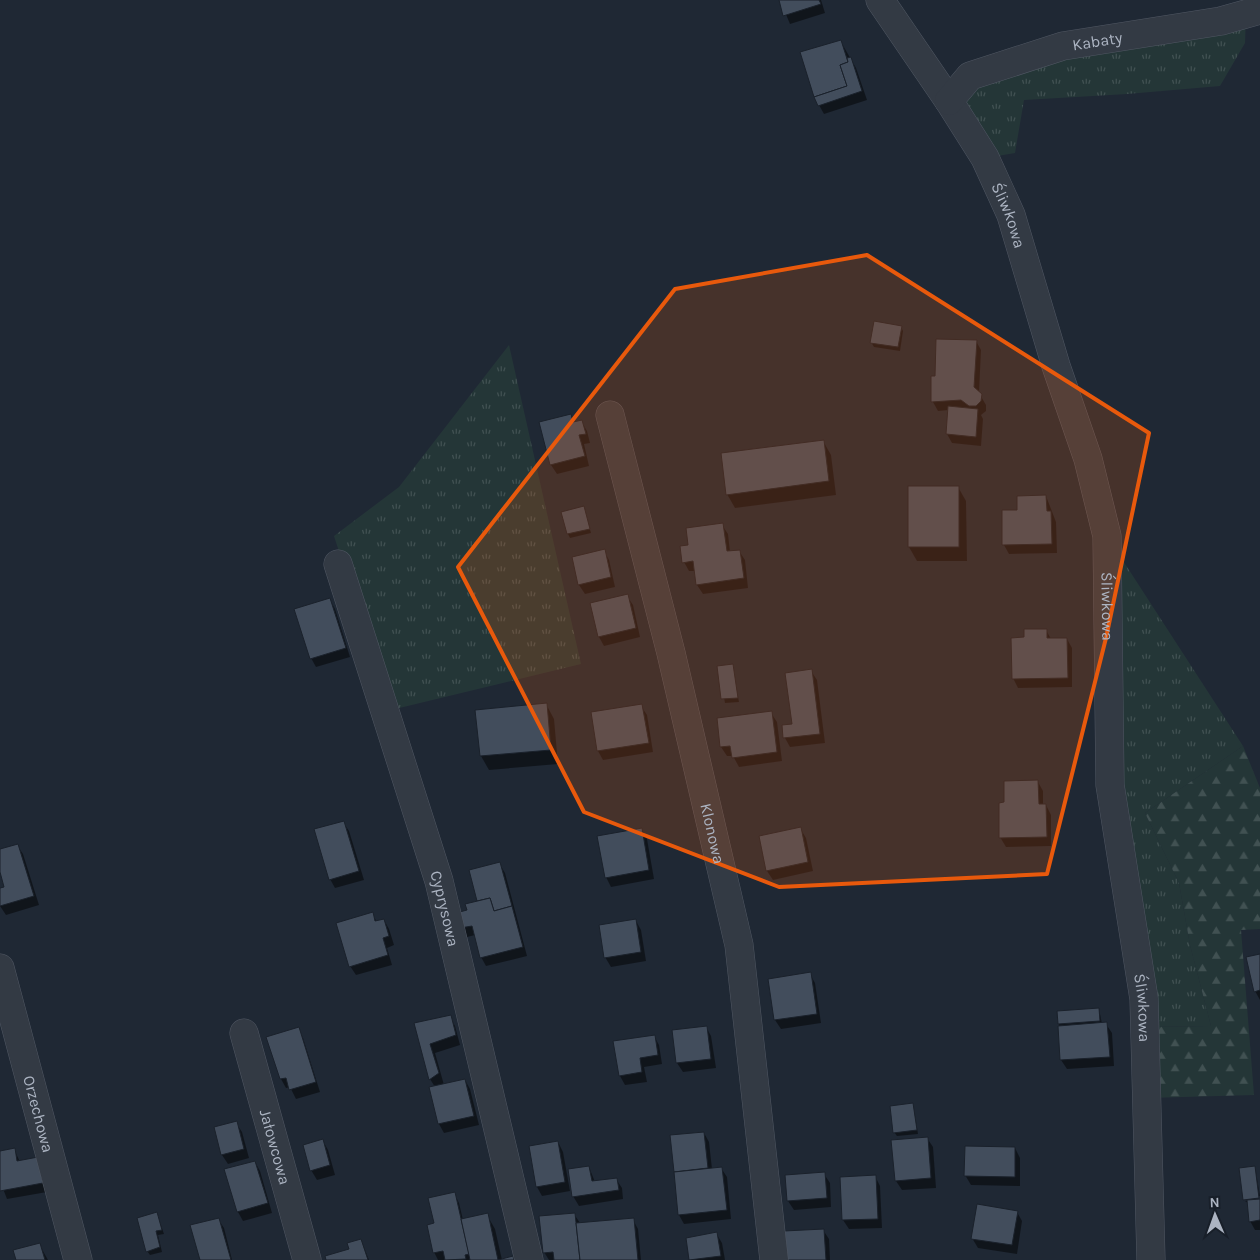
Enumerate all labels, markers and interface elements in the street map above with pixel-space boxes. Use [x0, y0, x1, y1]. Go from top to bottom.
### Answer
street label: Kabaty [1071, 27, 1124, 54]
street label: Śliwkowa [988, 179, 1030, 250]
street label: Śliwkowa [1098, 572, 1118, 641]
street label: Klonowa [697, 801, 729, 866]
street label: Cyprysowa [427, 868, 464, 948]
street label: Śliwkowa [1131, 972, 1155, 1042]
street label: Orzechowa [20, 1073, 58, 1155]
street label: Jałowcowa [256, 1107, 295, 1187]
north arrow [1190, 1190, 1240, 1240]
text: N [1209, 1194, 1220, 1211]

